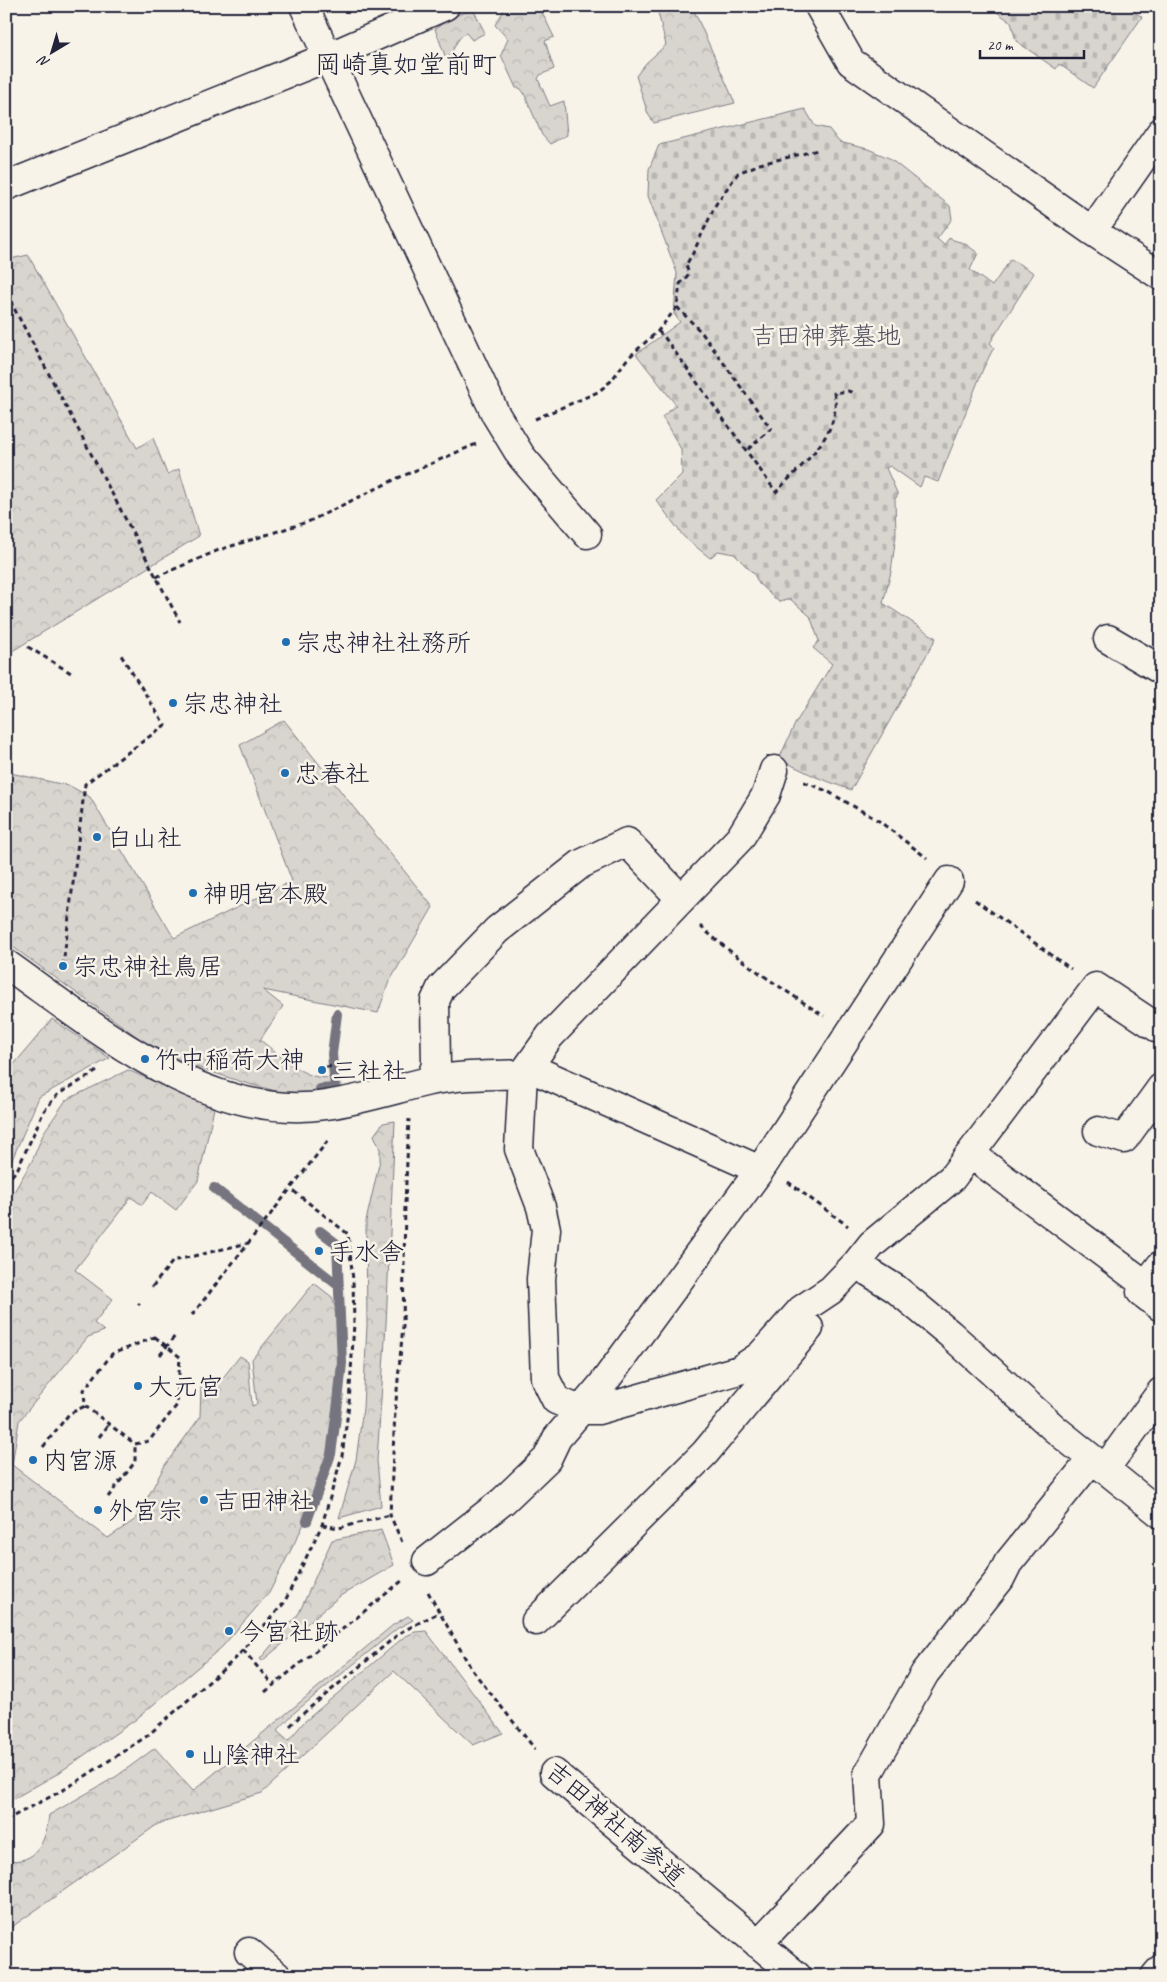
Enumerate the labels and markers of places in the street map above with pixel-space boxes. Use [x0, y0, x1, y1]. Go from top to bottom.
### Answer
place label: 宗忠神社社務所 [296, 627, 471, 659]
marker: 宗忠神社社務所 [280, 636, 292, 648]
place label: 宗忠神社 [183, 688, 283, 720]
marker: 宗忠神社 [167, 697, 179, 709]
place label: 忠春社 [295, 758, 370, 790]
marker: 忠春社 [279, 767, 291, 779]
place label: 白山社 [107, 822, 182, 854]
marker: 白山社 [91, 831, 103, 843]
place label: 神明宮本殿 [203, 878, 328, 910]
marker: 神明宮本殿 [187, 887, 199, 899]
place label: 宗忠神社鳥居 [73, 951, 223, 983]
marker: 宗忠神社鳥居 [57, 960, 69, 972]
place label: 竹中稲荷大神 [155, 1044, 305, 1076]
marker: 竹中稲荷大神 [139, 1053, 151, 1065]
place label: 三社社 [332, 1055, 407, 1087]
marker: 三社社 [316, 1064, 328, 1076]
place label: 手水舎 [329, 1236, 404, 1268]
marker: 手水舎 [313, 1245, 325, 1257]
place label: 大元宮 [148, 1371, 223, 1403]
marker: 大元宮 [132, 1380, 144, 1392]
place label: 内宮源 [43, 1445, 118, 1477]
marker: 内宮源 [27, 1454, 39, 1466]
place label: 吉田神社 [214, 1485, 314, 1517]
marker: 吉田神社 [198, 1494, 210, 1506]
place label: 外宮宗 [108, 1495, 183, 1527]
marker: 外宮宗 [92, 1504, 104, 1516]
place label: 今宮社跡 [239, 1616, 339, 1648]
marker: 今宮社跡 [223, 1625, 235, 1637]
place label: 山陰神社 [200, 1739, 300, 1771]
marker: 山陰神社 [184, 1748, 196, 1760]

